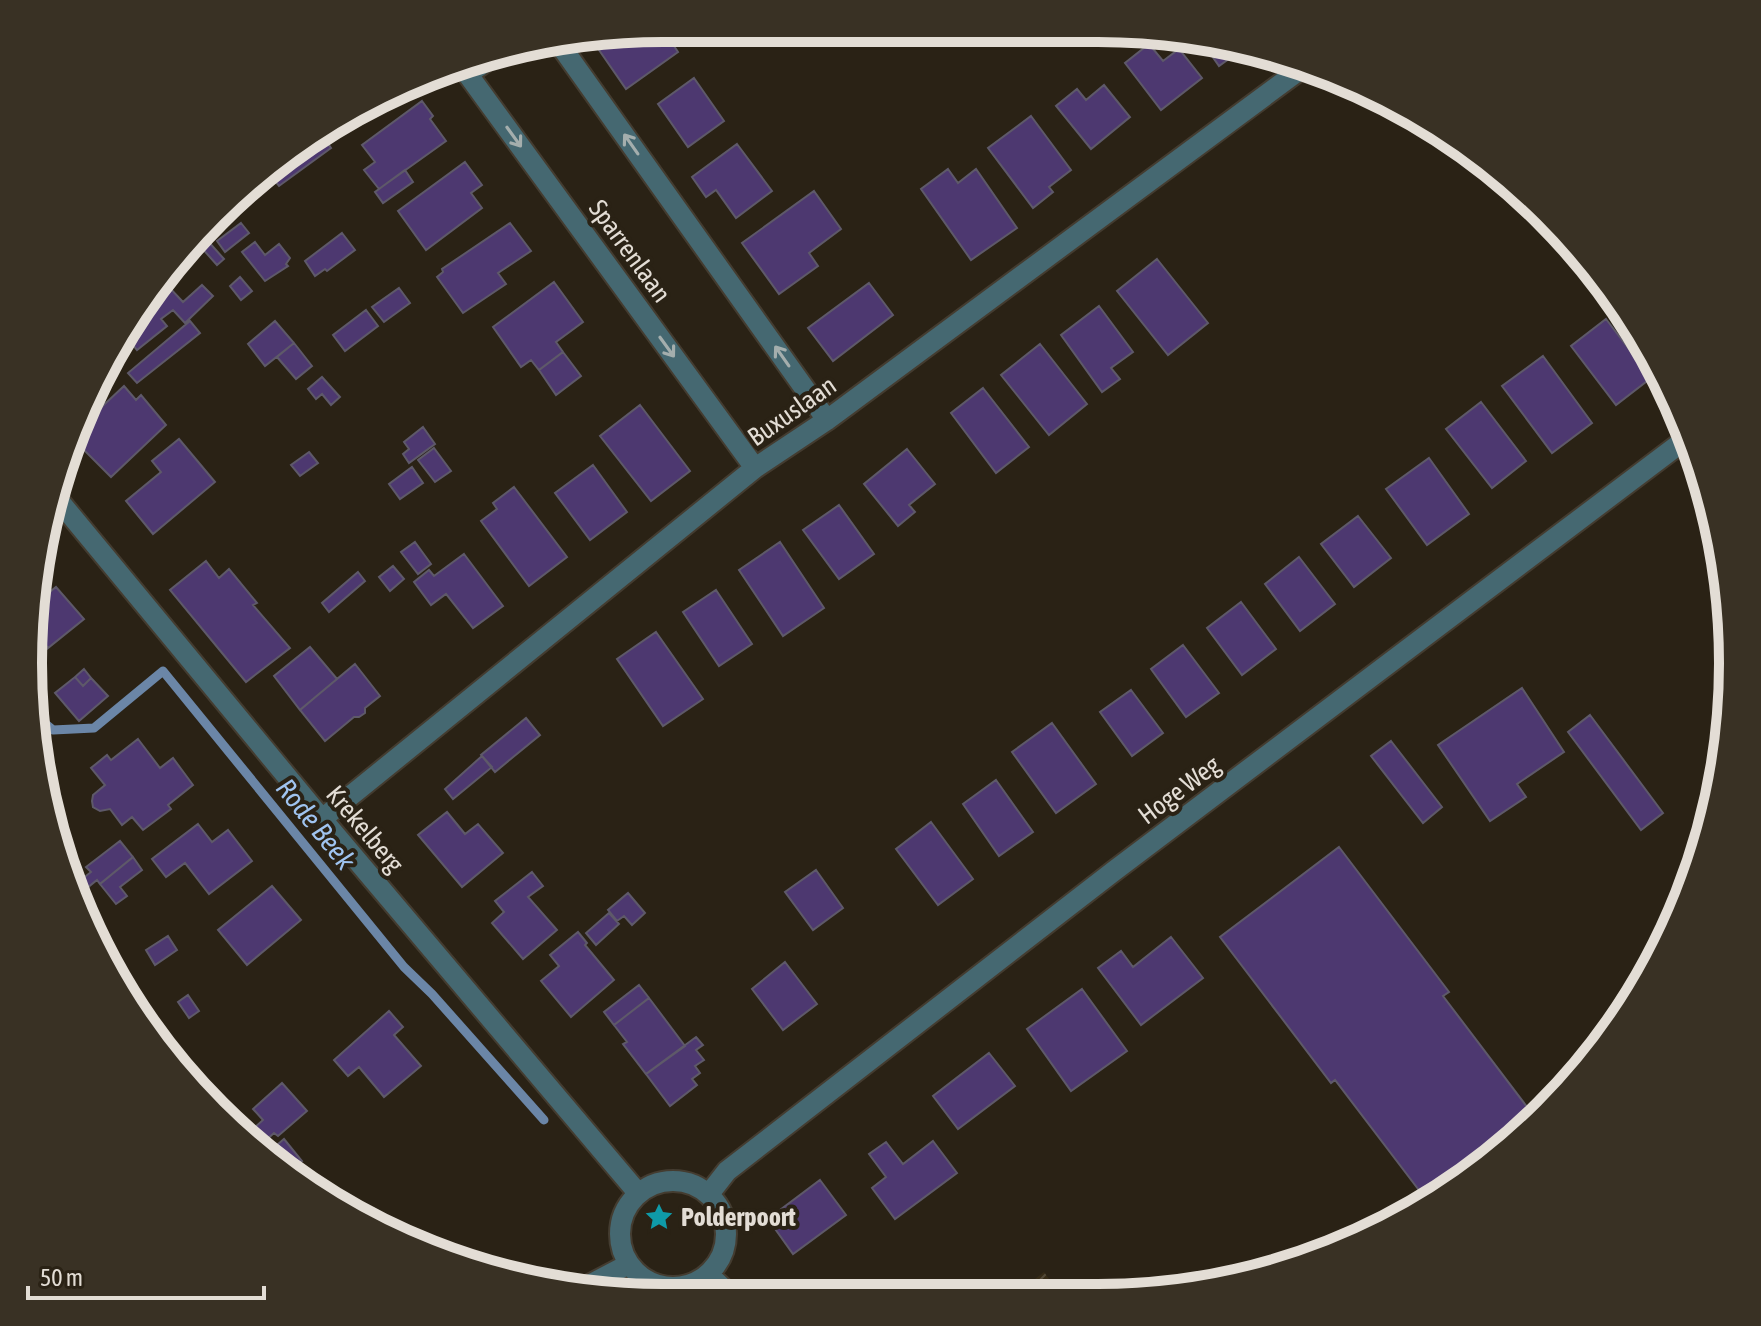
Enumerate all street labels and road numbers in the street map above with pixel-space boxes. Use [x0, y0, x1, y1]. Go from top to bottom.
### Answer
street label: Sparrenlaan [583, 194, 677, 308]
street label: Buxuslaan [742, 370, 842, 452]
street label: Hoge Weg [1132, 749, 1226, 830]
street label: Krekelberg [320, 780, 410, 879]

